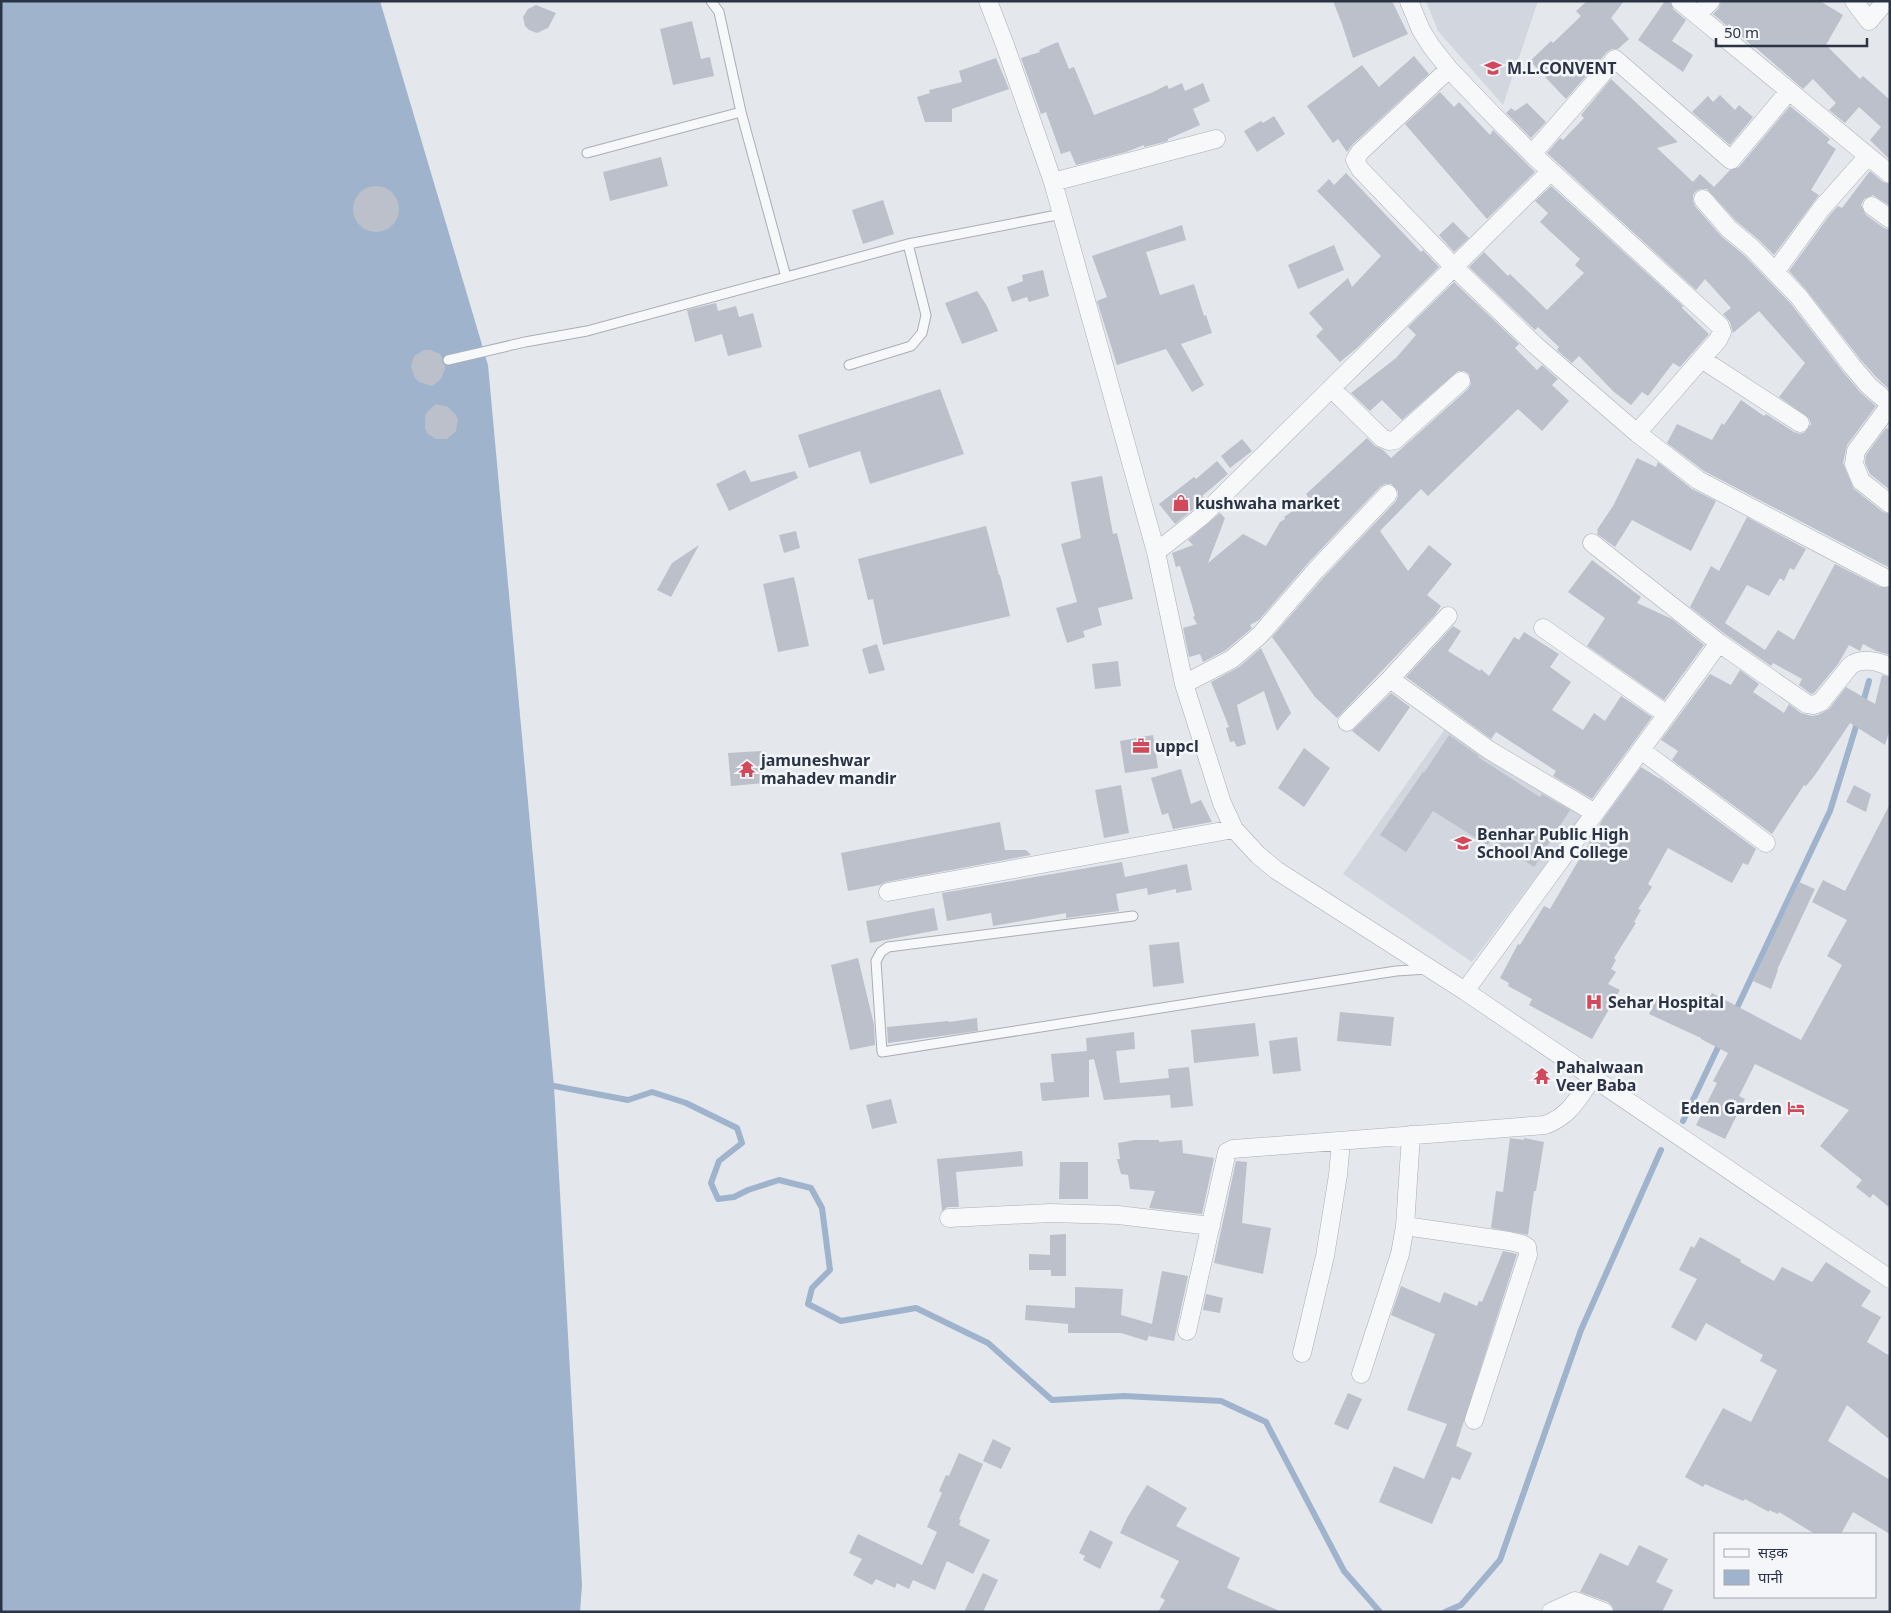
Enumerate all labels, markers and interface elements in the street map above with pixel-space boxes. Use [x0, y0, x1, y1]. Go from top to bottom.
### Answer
scale bar [1716, 15, 1867, 47]
text: 50 m [1724, 22, 1759, 42]
place label: M.L.CONVENT [1507, 57, 1616, 79]
school or university icon: M.L.CONVENT [1483, 58, 1503, 78]
place label: kushwaha market [1195, 492, 1340, 514]
shop icon: kushwaha market [1171, 493, 1191, 513]
place label: uppcl [1155, 735, 1199, 757]
office icon: uppcl [1131, 736, 1151, 756]
place label: jamuneshwar mahadev mandir [760, 749, 896, 789]
temple icon: jamuneshwar mahadev mandir [737, 759, 757, 779]
place label: Benhar Public High School And College [1477, 823, 1629, 863]
school or university icon: Benhar Public High School And College [1453, 833, 1473, 853]
place label: Sehar Hospital [1608, 991, 1724, 1013]
hospital icon: Sehar Hospital [1584, 992, 1604, 1012]
place label: Pahalwaan Veer Baba [1556, 1056, 1644, 1096]
temple icon: Pahalwaan Veer Baba [1532, 1066, 1552, 1086]
place label: Eden Garden [1681, 1097, 1782, 1119]
hotel icon: Eden Garden [1786, 1098, 1806, 1118]
legend [1714, 1533, 1876, 1598]
text: सड़क [1758, 1542, 1788, 1562]
text: पानी [1758, 1567, 1784, 1587]

